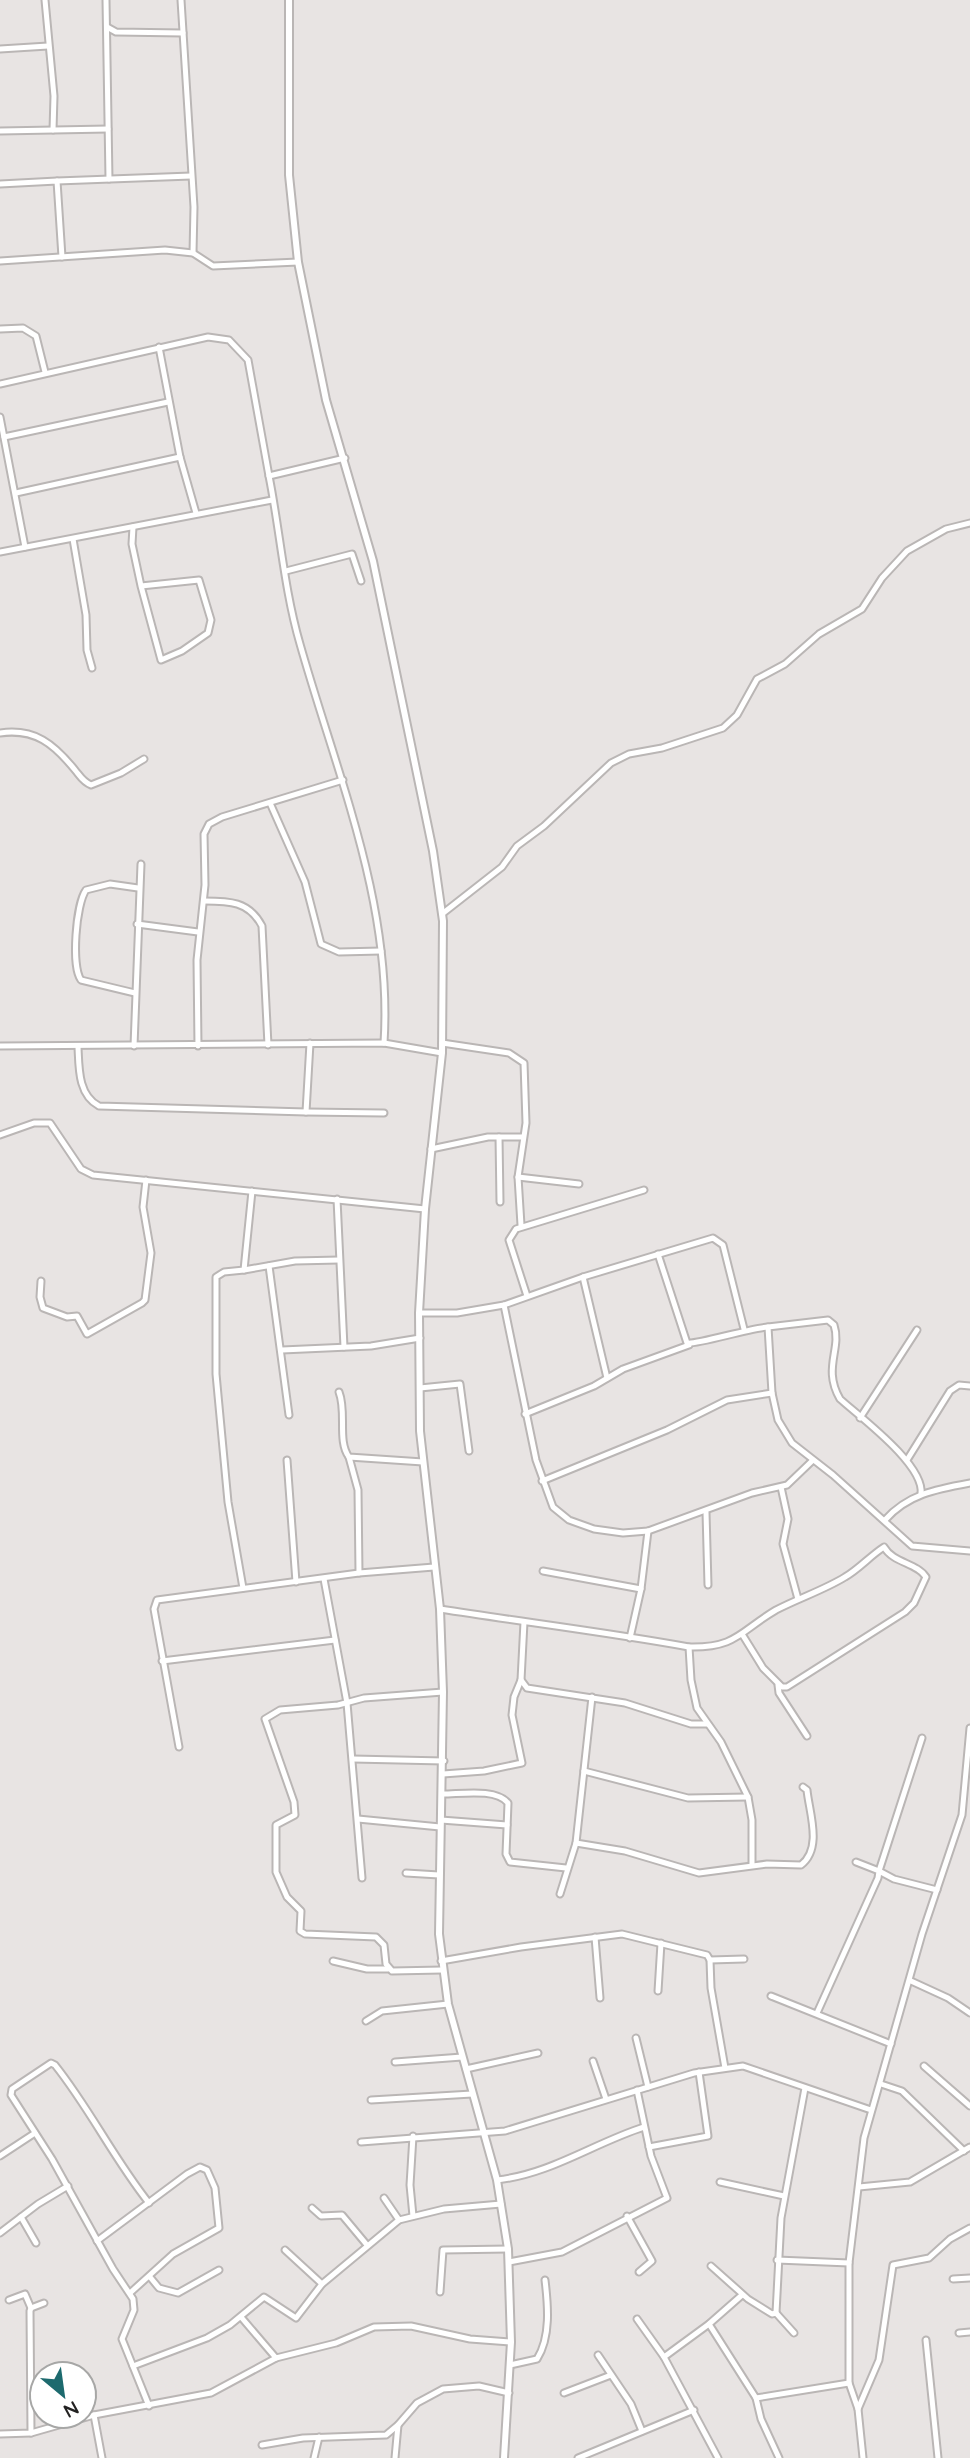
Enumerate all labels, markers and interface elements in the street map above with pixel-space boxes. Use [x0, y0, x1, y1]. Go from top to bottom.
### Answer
north arrow [28, 2360, 98, 2430]
text: N [59, 2396, 83, 2424]

